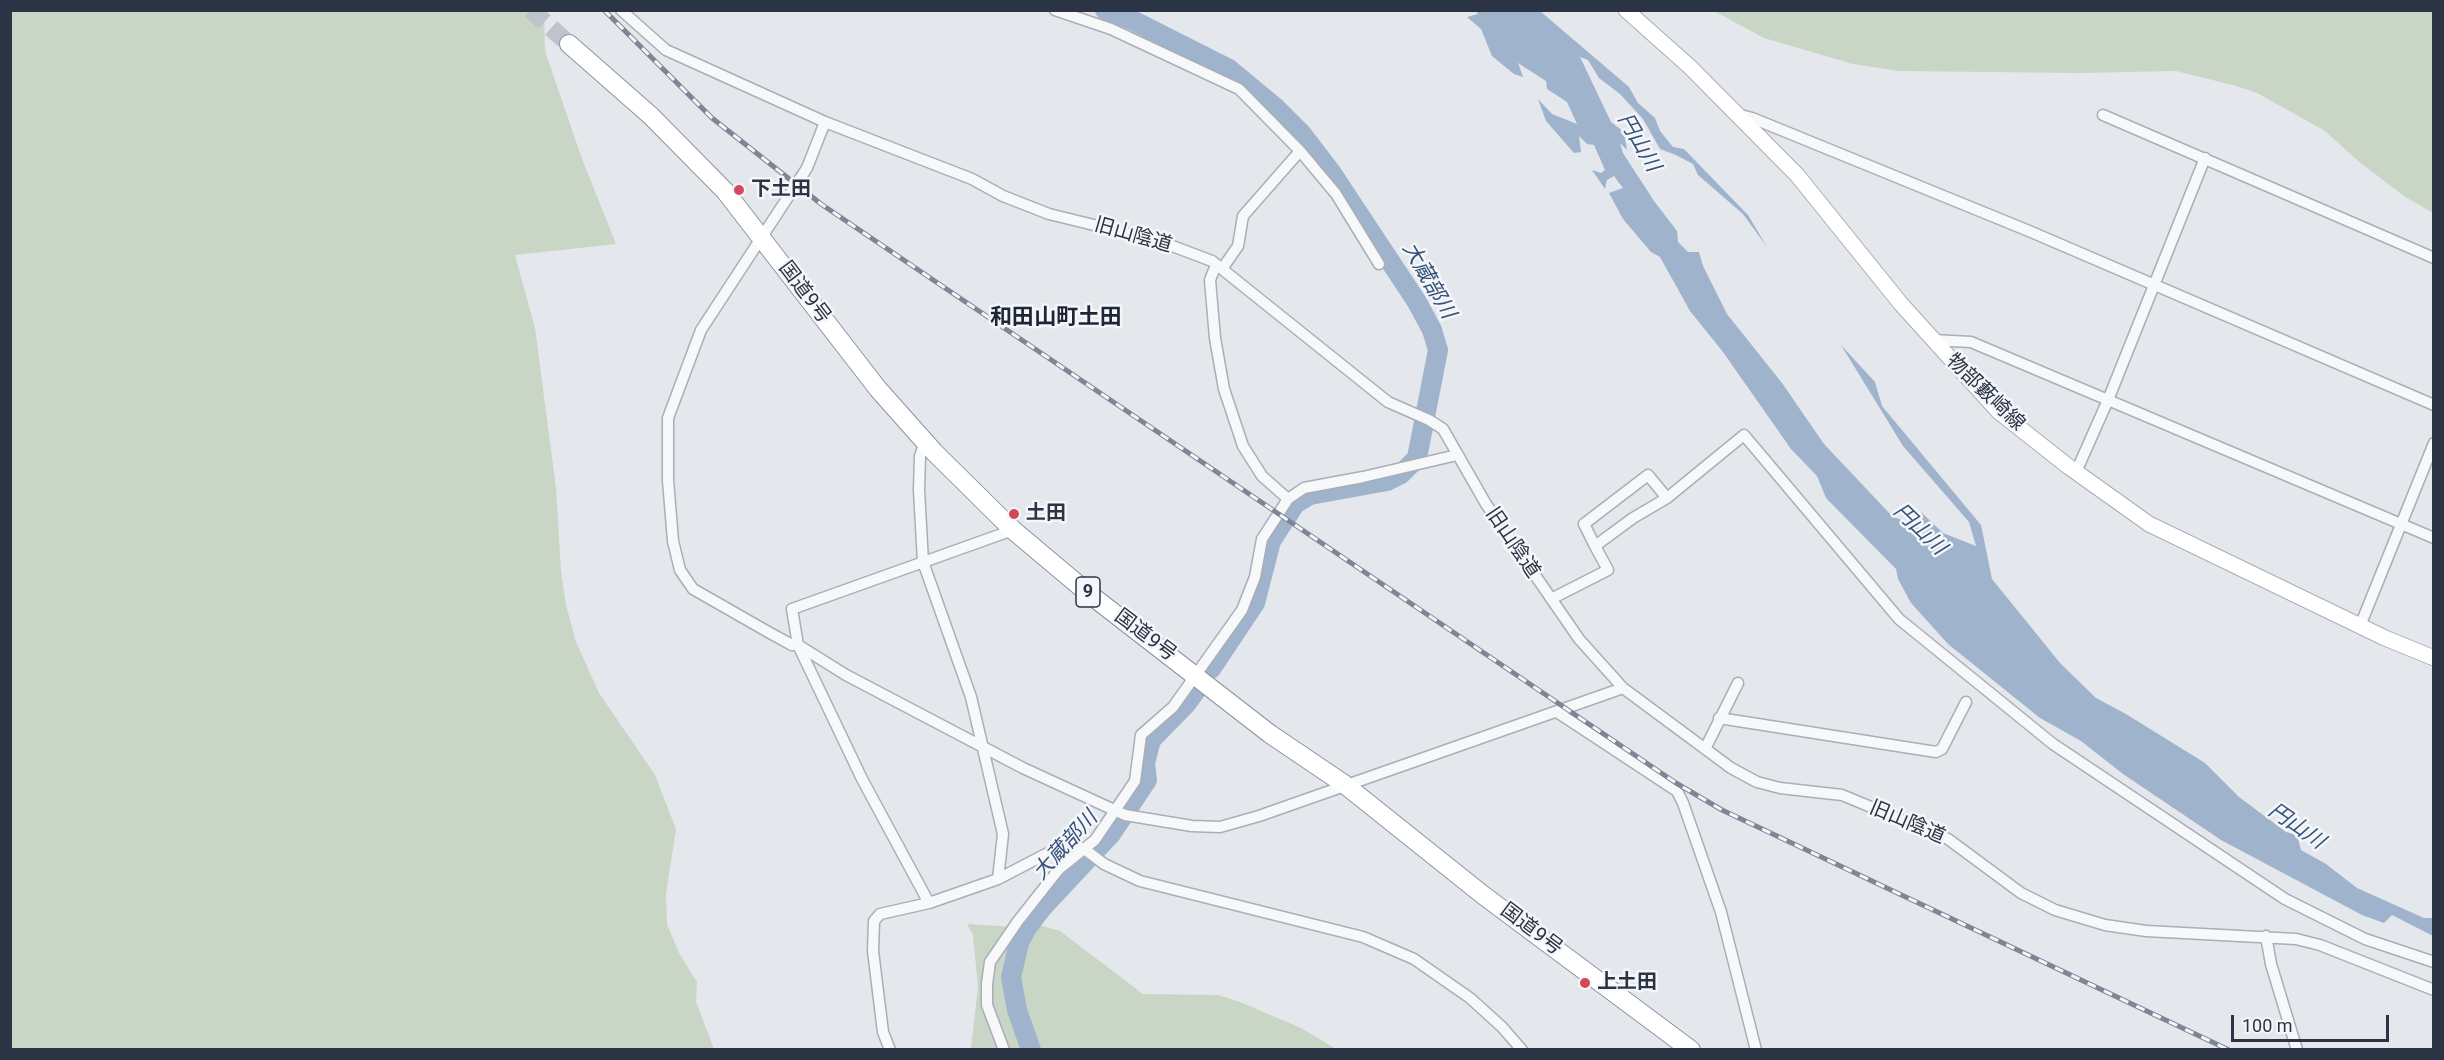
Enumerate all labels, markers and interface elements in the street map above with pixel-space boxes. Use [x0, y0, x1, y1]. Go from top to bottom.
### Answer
water label: 円山川 [1611, 109, 1665, 177]
place label: 下土田 [751, 178, 811, 202]
marker: 下土田 [732, 183, 746, 197]
street label: 旧山陰道 [1091, 213, 1175, 259]
water label: 大蔵部川 [1396, 238, 1460, 324]
street label: 国道9号 [773, 257, 835, 329]
district label: 和田山町土田 [990, 305, 1122, 331]
street label: 物部藪崎線 [1941, 350, 2029, 436]
water label: 円山川 [1888, 499, 1950, 561]
place label: 土田 [1026, 502, 1066, 526]
street label: 旧山陰道 [1480, 503, 1544, 583]
marker: 土田 [1007, 507, 1021, 521]
road number: 9 [1076, 577, 1100, 607]
street label: 国道9号 [1109, 605, 1181, 667]
street label: 旧山陰道 [1865, 796, 1949, 850]
water label: 円山川 [2263, 799, 2329, 855]
water label: 大蔵部川 [1029, 806, 1103, 886]
street label: 国道9号 [1495, 899, 1567, 961]
place label: 上土田 [1597, 971, 1657, 995]
marker: 上土田 [1578, 976, 1592, 990]
scale bar [2234, 1003, 2392, 1041]
text: 100 m [2242, 1015, 2293, 1036]

